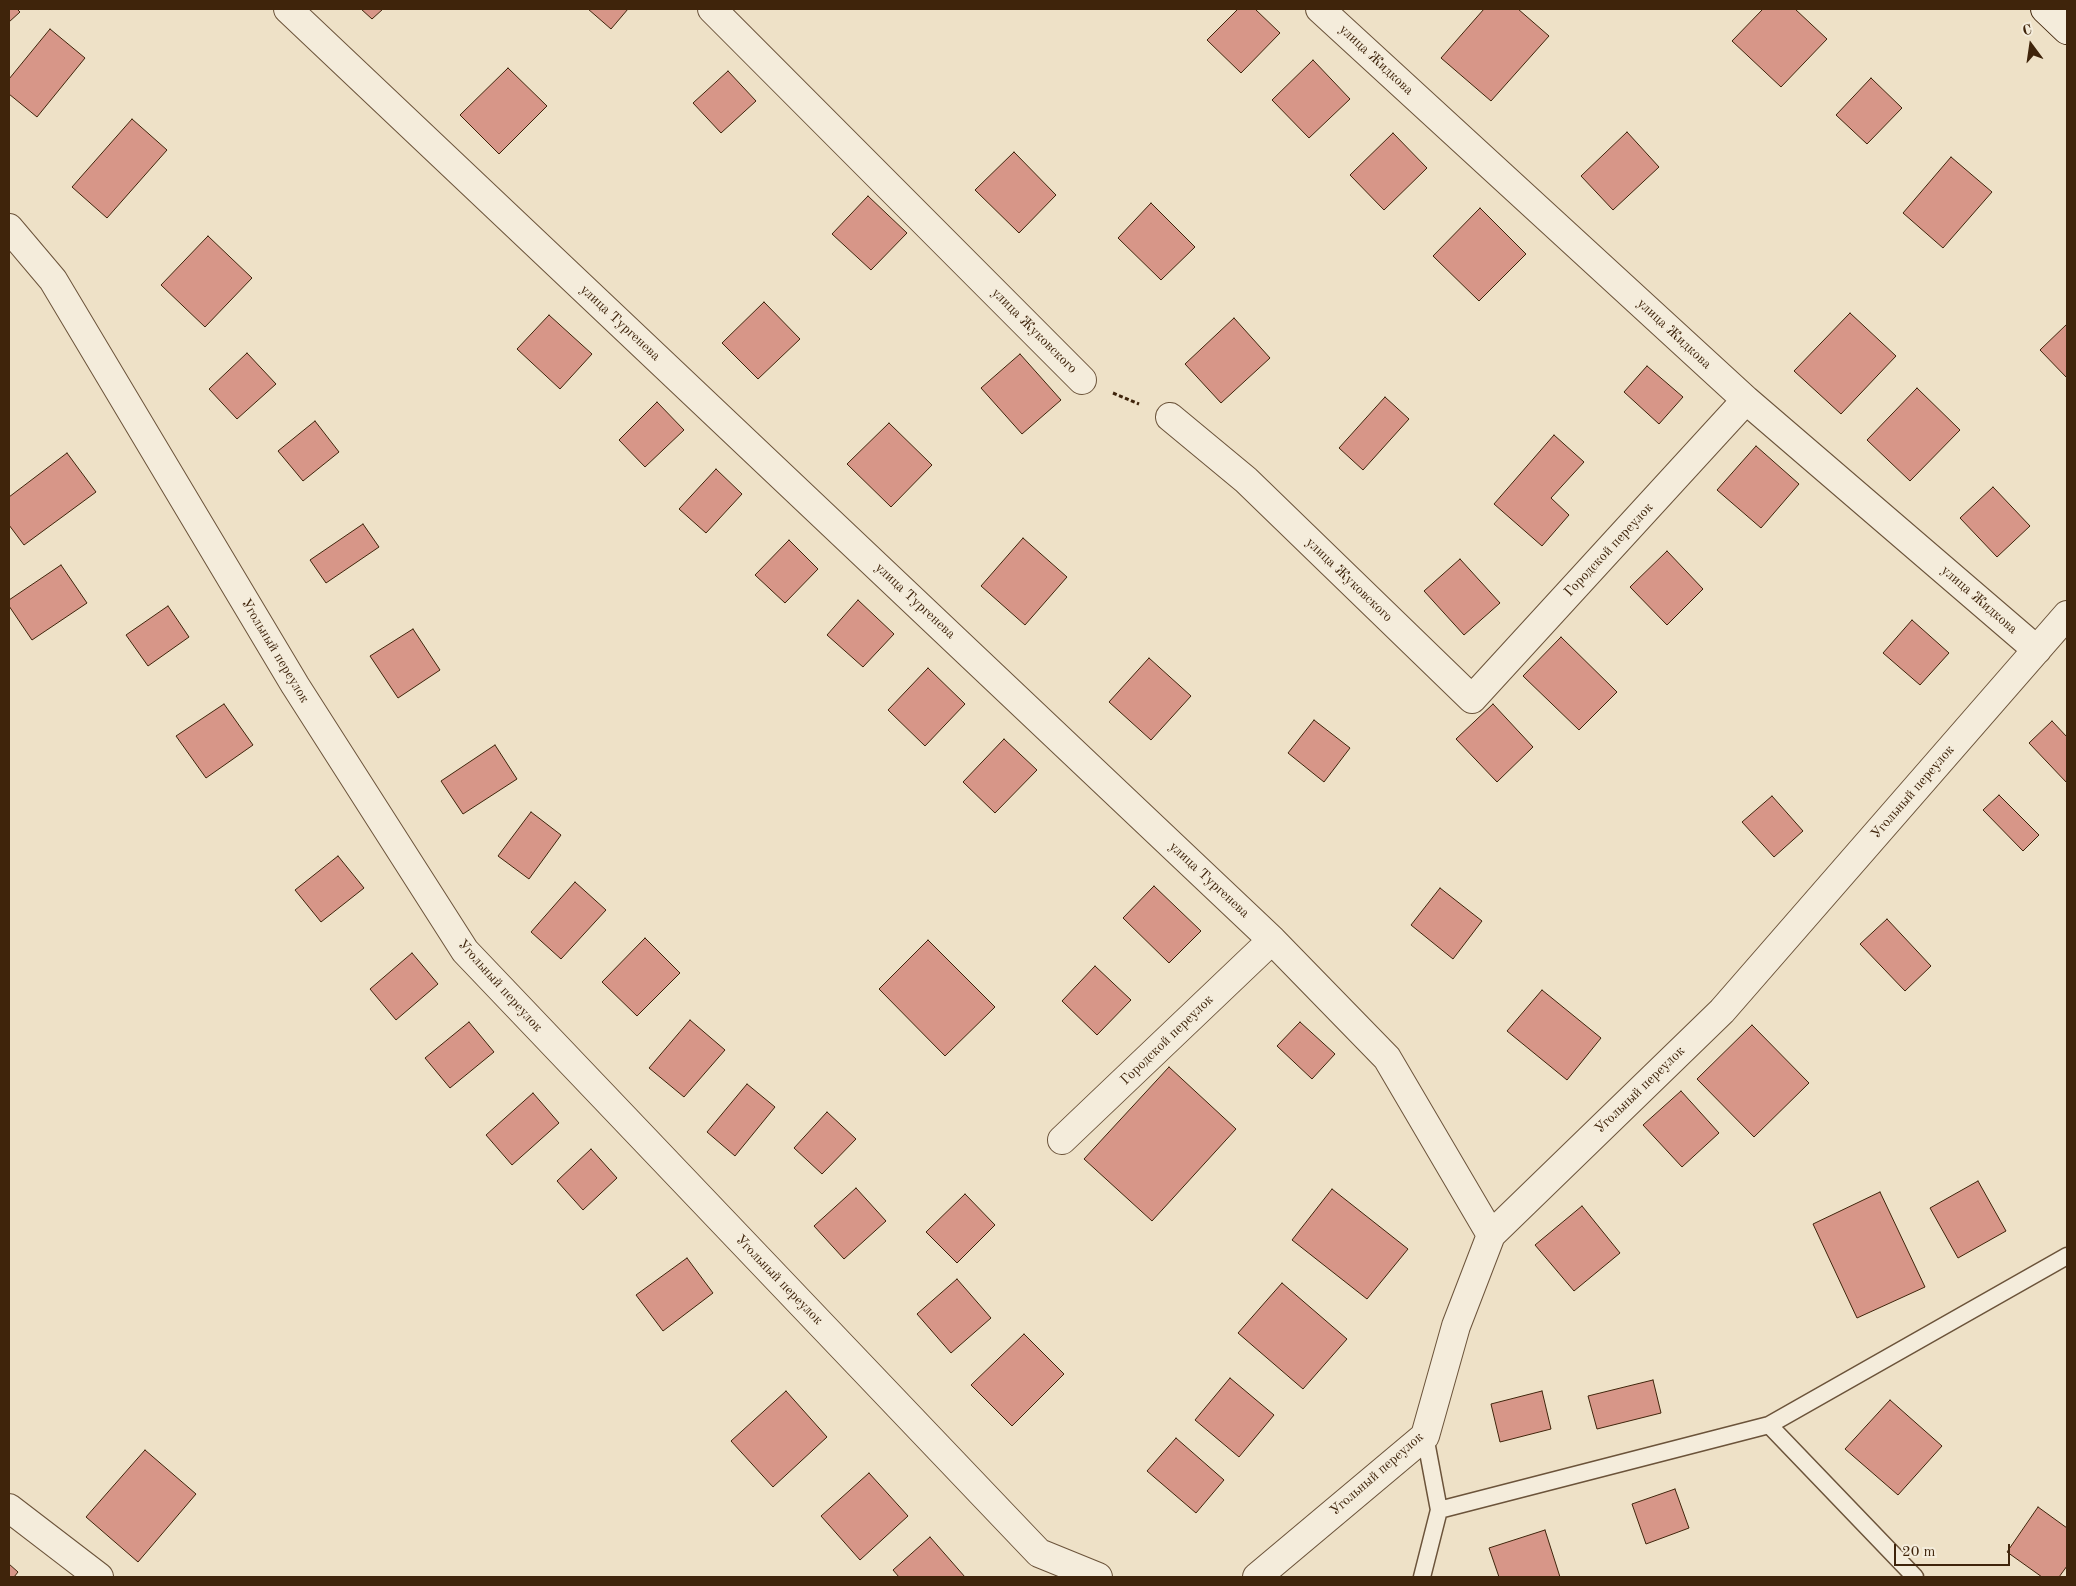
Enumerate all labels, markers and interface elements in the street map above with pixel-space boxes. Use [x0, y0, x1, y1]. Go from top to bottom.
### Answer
north arrow [2006, 20, 2056, 70]
street label: улица Жидкова [1335, 21, 1417, 99]
text: С [2021, 23, 2034, 38]
street label: улица Тургенева [576, 281, 664, 365]
street label: улица Жуковского [988, 285, 1080, 377]
street label: улица Жидкова [1633, 295, 1715, 373]
street label: Городской переулок [1561, 499, 1657, 601]
street label: улица Жуковского [1302, 534, 1396, 626]
street label: улица Тургенева [871, 559, 959, 643]
street label: улица Жидкова [1937, 562, 2021, 638]
street label: Угольный переулок [237, 596, 313, 706]
street label: Угольный переулок [1868, 742, 1958, 842]
street label: улица Тургенева [1165, 838, 1253, 922]
street label: Угольный переулок [454, 936, 546, 1036]
street label: Городской переулок [1117, 991, 1217, 1089]
street label: Угольный переулок [1592, 1043, 1688, 1137]
street label: Угольный переулок [732, 1232, 826, 1328]
street label: Угольный переулок [1327, 1429, 1427, 1519]
scale bar [1896, 1534, 2012, 1566]
text: 20 m [1902, 1545, 1936, 1560]

